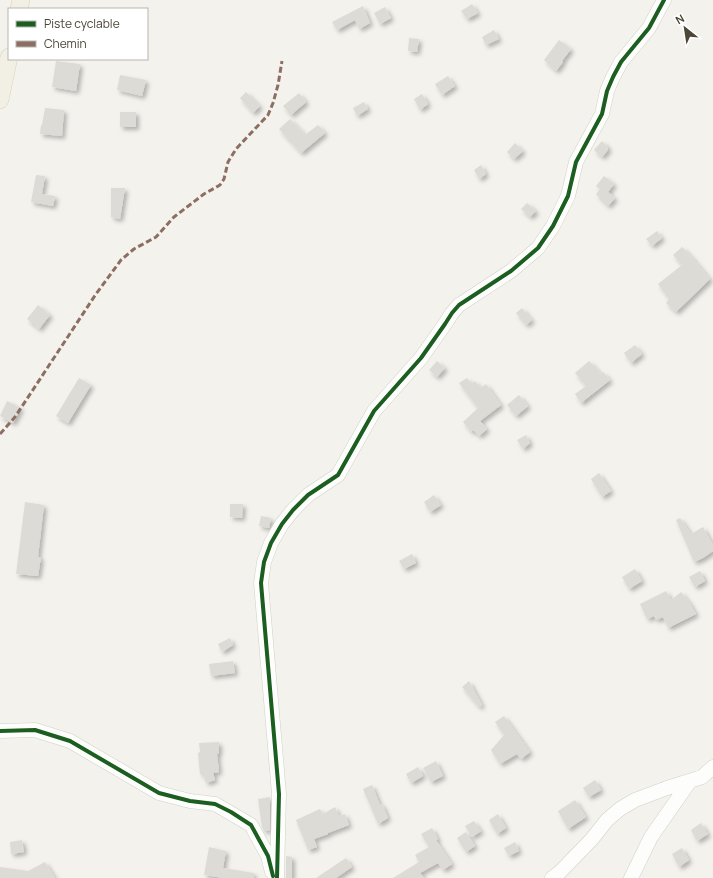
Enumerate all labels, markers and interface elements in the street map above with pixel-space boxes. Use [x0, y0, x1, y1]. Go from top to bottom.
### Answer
legend [8, 8, 148, 60]
north arrow [665, 8, 705, 48]
text: N [673, 10, 687, 27]
text: Piste cyclable [44, 15, 120, 32]
text: Chemin [44, 35, 87, 52]

